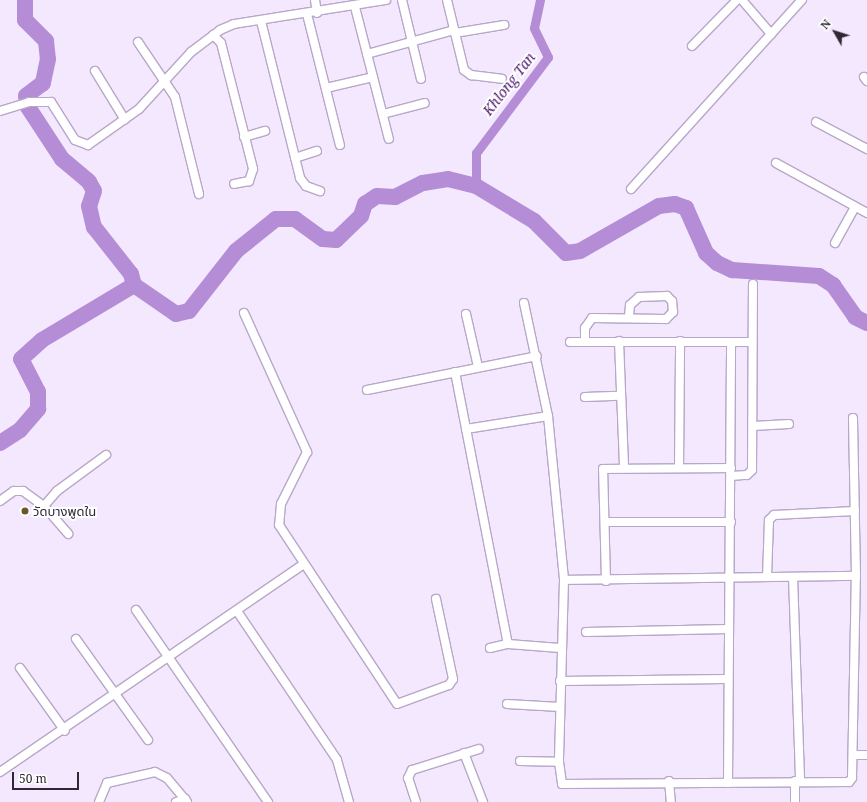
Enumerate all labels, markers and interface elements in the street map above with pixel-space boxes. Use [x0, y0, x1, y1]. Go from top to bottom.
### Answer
north arrow [815, 12, 855, 52]
text: N [817, 16, 834, 32]
water label: Khlong Tan [479, 49, 539, 119]
place label: วัดบางพูดใน [33, 503, 96, 519]
marker: วัดบางพูดใน [20, 506, 30, 516]
scale bar [14, 764, 81, 790]
text: 50 m [19, 770, 47, 787]

